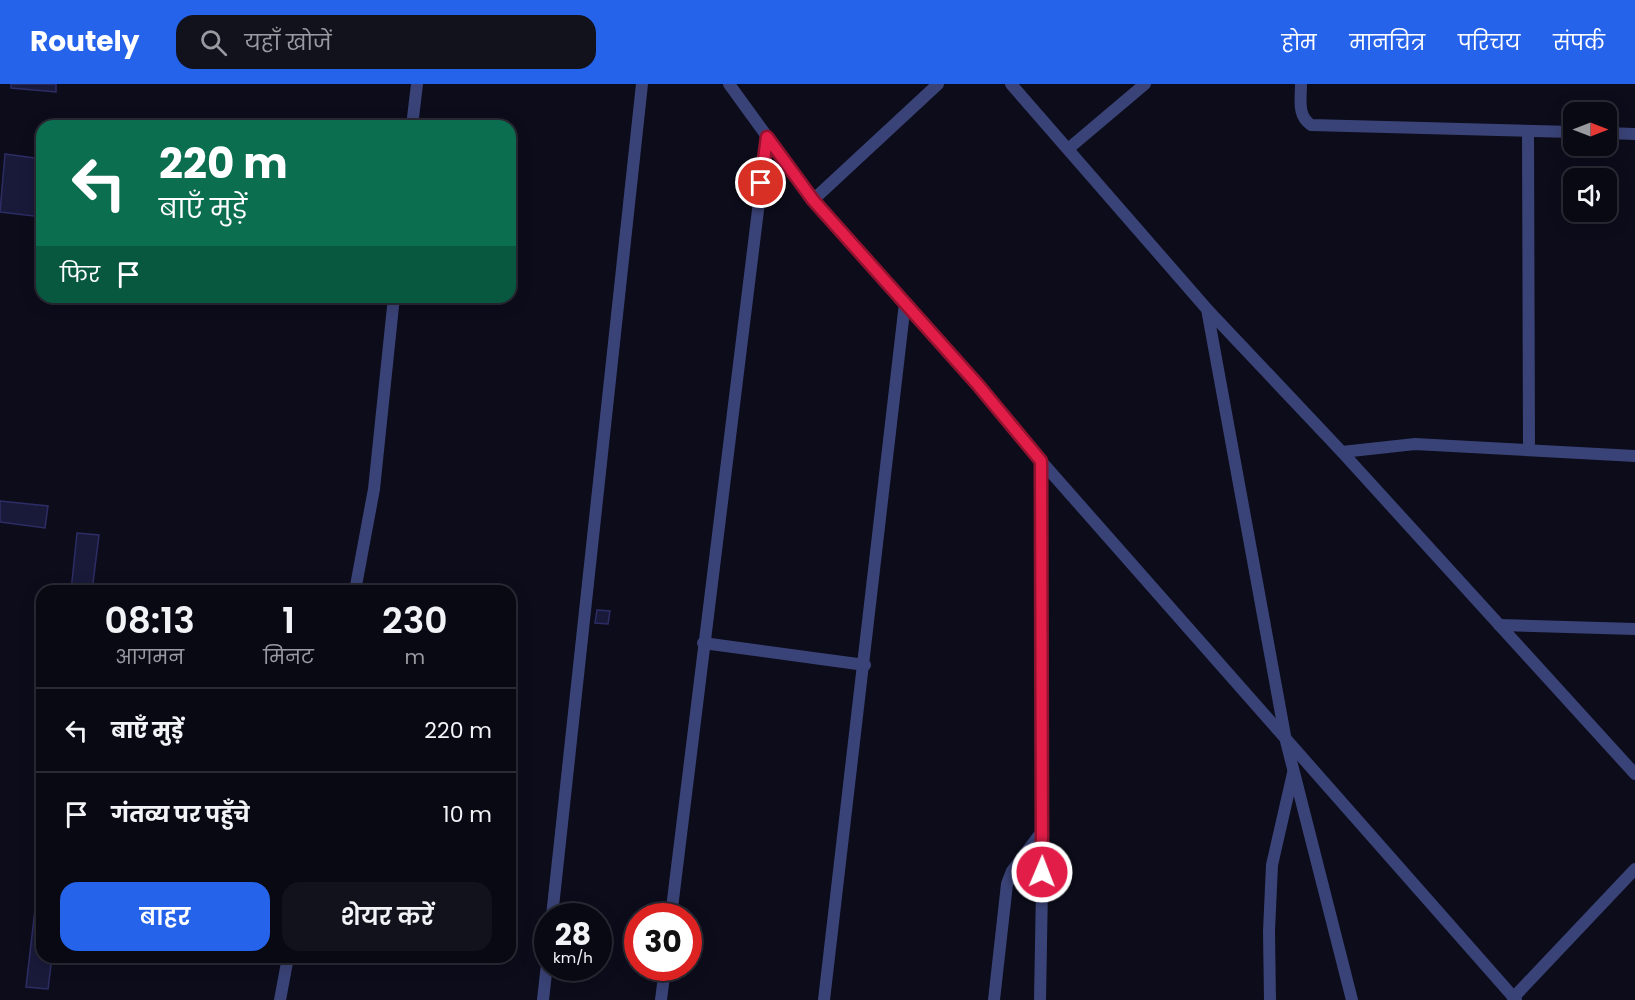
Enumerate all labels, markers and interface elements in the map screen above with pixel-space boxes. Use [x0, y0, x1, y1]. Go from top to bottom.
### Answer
search box [176, 15, 596, 69]
text: Routely [30, 22, 140, 61]
icon: search [197, 26, 230, 59]
text: यहाँ खोजें [245, 27, 331, 58]
text: होम [1282, 28, 1317, 57]
text: मानचित्र [1350, 28, 1425, 57]
text: परिचय [1458, 28, 1520, 57]
text: संपर्क [1553, 28, 1605, 57]
north arrow [1563, 102, 1617, 156]
map controls [1563, 102, 1617, 222]
text: 220 m [159, 134, 288, 193]
icon: left [60, 144, 138, 222]
pin [735, 157, 786, 208]
icon: arrive [744, 166, 777, 199]
button: sound [1563, 168, 1617, 222]
text: बाएँ मुड़ें [159, 190, 247, 227]
icon: arrive [112, 258, 145, 291]
text: फिर [60, 259, 100, 290]
text: 08:13 [104, 595, 195, 646]
text: 1 [282, 595, 295, 646]
text: 230 [382, 595, 448, 646]
text: आगमन [115, 643, 184, 671]
text: मिनट [263, 643, 314, 671]
text: m [405, 643, 425, 671]
icon: left [60, 714, 93, 747]
text: बाएँ मुड़ें [111, 715, 183, 746]
text: 220 m [424, 715, 492, 746]
icon: arrive [60, 798, 93, 831]
text: गंतव्य पर पहुँचे [111, 799, 250, 830]
text: 10 m [443, 799, 492, 830]
position arrow [1010, 840, 1074, 904]
button: बाहर [60, 882, 270, 951]
button: शेयर करें [282, 882, 492, 951]
speed limit sign: 30 [624, 903, 702, 981]
text: 28 [555, 913, 591, 956]
text: km/h [553, 947, 593, 968]

